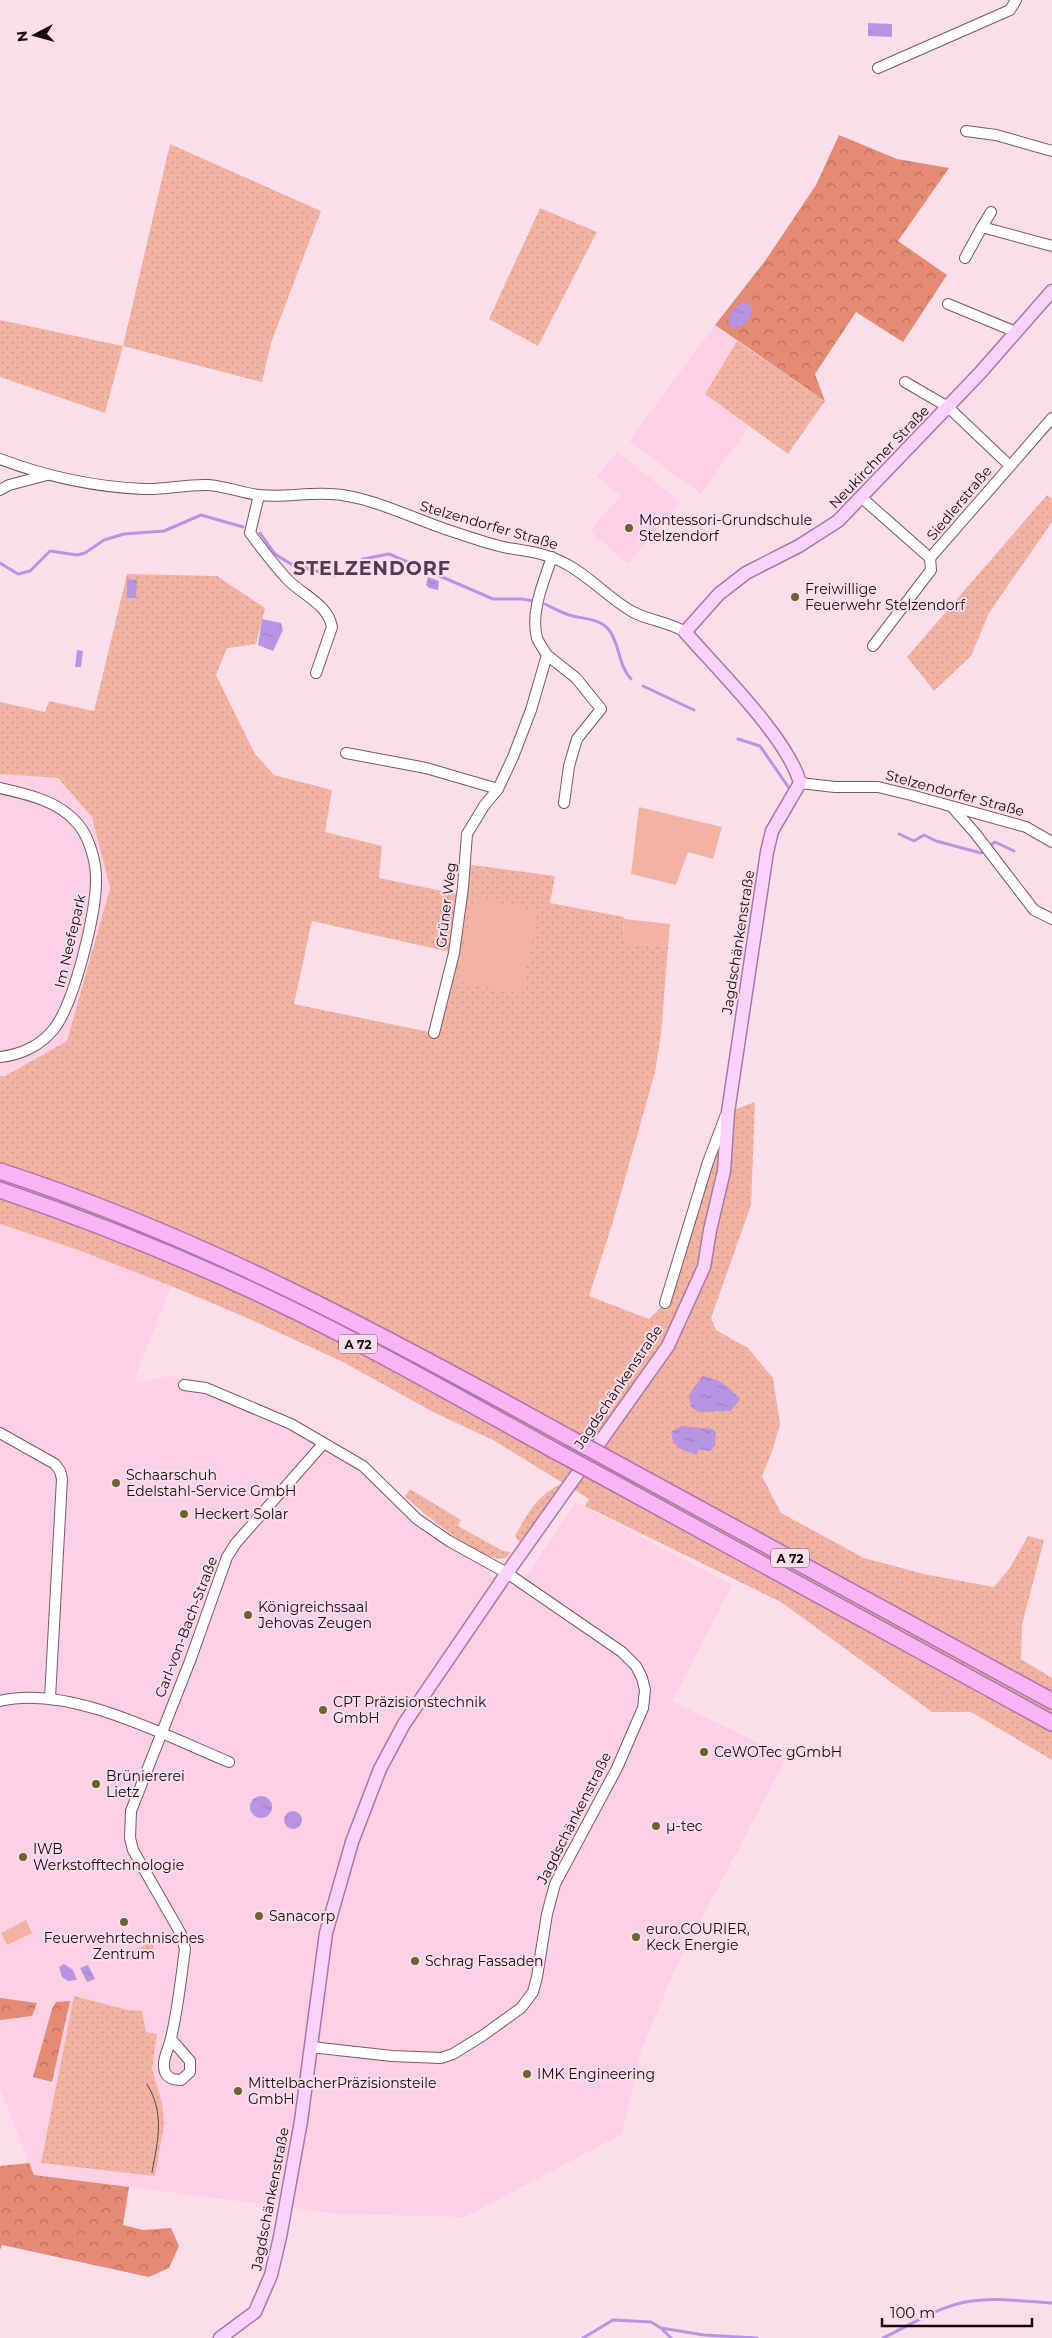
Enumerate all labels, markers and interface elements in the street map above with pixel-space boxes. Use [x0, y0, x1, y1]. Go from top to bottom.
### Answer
north arrow [10, 10, 60, 60]
text: N [13, 30, 32, 43]
street label: Neukirchner Straße [825, 402, 933, 512]
street label: Siedlerstraße [923, 462, 995, 544]
street label: Stelzendorfer Straße [418, 497, 560, 553]
place label: Montessori-Grundschule Stelzendorf [639, 511, 812, 545]
marker: Montessori-Grundschule Stelzendorf [623, 522, 635, 534]
district label: STELZENDORF [293, 557, 451, 580]
place label: Freiwillige Feuerwehr Stelzendorf [805, 580, 966, 614]
marker: Freiwillige Feuerwehr Stelzendorf [789, 591, 801, 603]
street label: Stelzendorfer Straße [884, 766, 1026, 820]
street label: Grüner Weg [432, 861, 460, 949]
street label: Jagdschänkenstraße [718, 869, 758, 1016]
street label: Im Neefepark [50, 892, 90, 990]
street label: Jagdschänkenstraße [569, 1322, 666, 1453]
road number: A 72 [339, 1335, 377, 1354]
place label: Schaarschuh Edelstahl-Service GmbH [126, 1466, 296, 1500]
marker: Schaarschuh Edelstahl-Service GmbH [110, 1477, 122, 1489]
place label: Heckert Solar [194, 1505, 289, 1523]
marker: Heckert Solar [178, 1508, 190, 1520]
road number: A 72 [771, 1549, 809, 1568]
street label: Carl-von-Bach-Straße [151, 1554, 221, 1700]
place label: Königreichssaal Jehovas Zeugen [257, 1598, 372, 1632]
marker: Königreichssaal Jehovas Zeugen [242, 1609, 254, 1621]
place label: CPT Präzisionstechnik GmbH [333, 1693, 487, 1727]
marker: CPT Präzisionstechnik GmbH [317, 1704, 329, 1716]
place label: CeWOTec gGmbH [714, 1743, 842, 1761]
marker: CeWOTec gGmbH [698, 1746, 710, 1758]
street label: Jagdschänkenstraße [532, 1749, 615, 1888]
place label: Brüniererei Lietz [106, 1767, 185, 1801]
marker: Brüniererei Lietz [90, 1778, 102, 1790]
place label: µ-tec [666, 1817, 703, 1835]
marker: µ-tec [650, 1820, 662, 1832]
place label: IWB Werkstofftechnologie [33, 1840, 184, 1874]
marker: IWB Werkstofftechnologie [17, 1851, 29, 1863]
place label: Sanacorp [269, 1907, 335, 1925]
marker: Sanacorp [253, 1910, 265, 1922]
marker: Feuerwehrtechnisches Zentrum [118, 1916, 130, 1928]
place label: euro.COURIER, Keck Energie [646, 1920, 750, 1954]
place label: Feuerwehrtechnisches Zentrum [44, 1929, 204, 1963]
marker: euro.COURIER, Keck Energie [630, 1931, 642, 1943]
place label: Schrag Fassaden [425, 1952, 544, 1970]
marker: Schrag Fassaden [409, 1955, 421, 1967]
place label: IMK Engineering [537, 2065, 655, 2083]
marker: IMK Engineering [521, 2068, 533, 2080]
place label: MittelbacherPräzisionsteile GmbH [248, 2074, 436, 2108]
marker: MittelbacherPräzisionsteile GmbH [232, 2085, 244, 2097]
street label: Jagdschänkenstraße [247, 2126, 293, 2273]
scale bar [882, 2296, 1032, 2328]
text: 100 m [890, 2303, 935, 2322]

